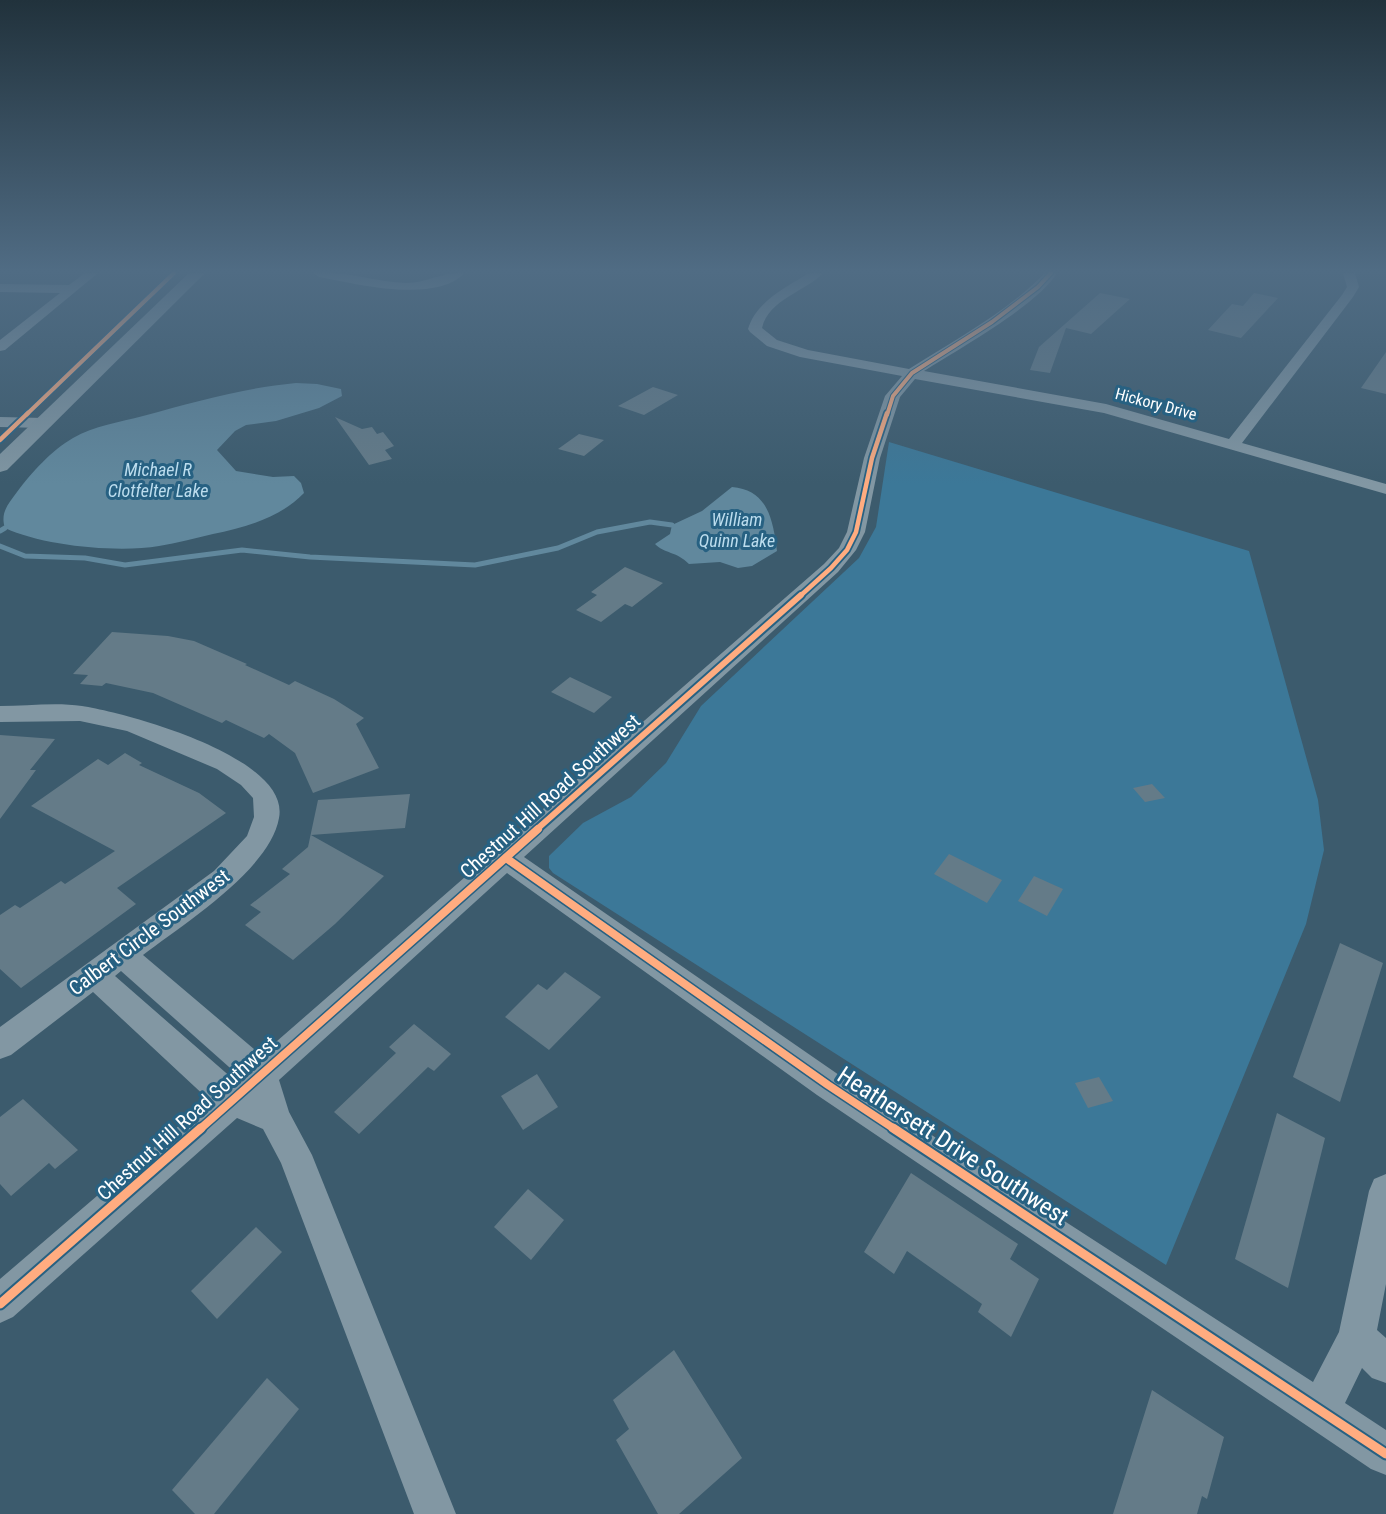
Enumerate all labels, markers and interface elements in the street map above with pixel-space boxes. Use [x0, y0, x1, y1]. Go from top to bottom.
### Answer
street label: Hickory Drive [1113, 384, 1199, 424]
water label: Michael R Clotfelter Lake [108, 459, 208, 501]
water label: William Quinn Lake [699, 509, 775, 551]
street label: Chestnut Hill Road Southwest [455, 709, 645, 883]
street label: Calbert Circle Southwest [64, 864, 234, 1000]
street label: Chestnut Hill Road Southwest [92, 1031, 282, 1205]
street label: Heathersett Drive Southwest [832, 1061, 1074, 1231]

